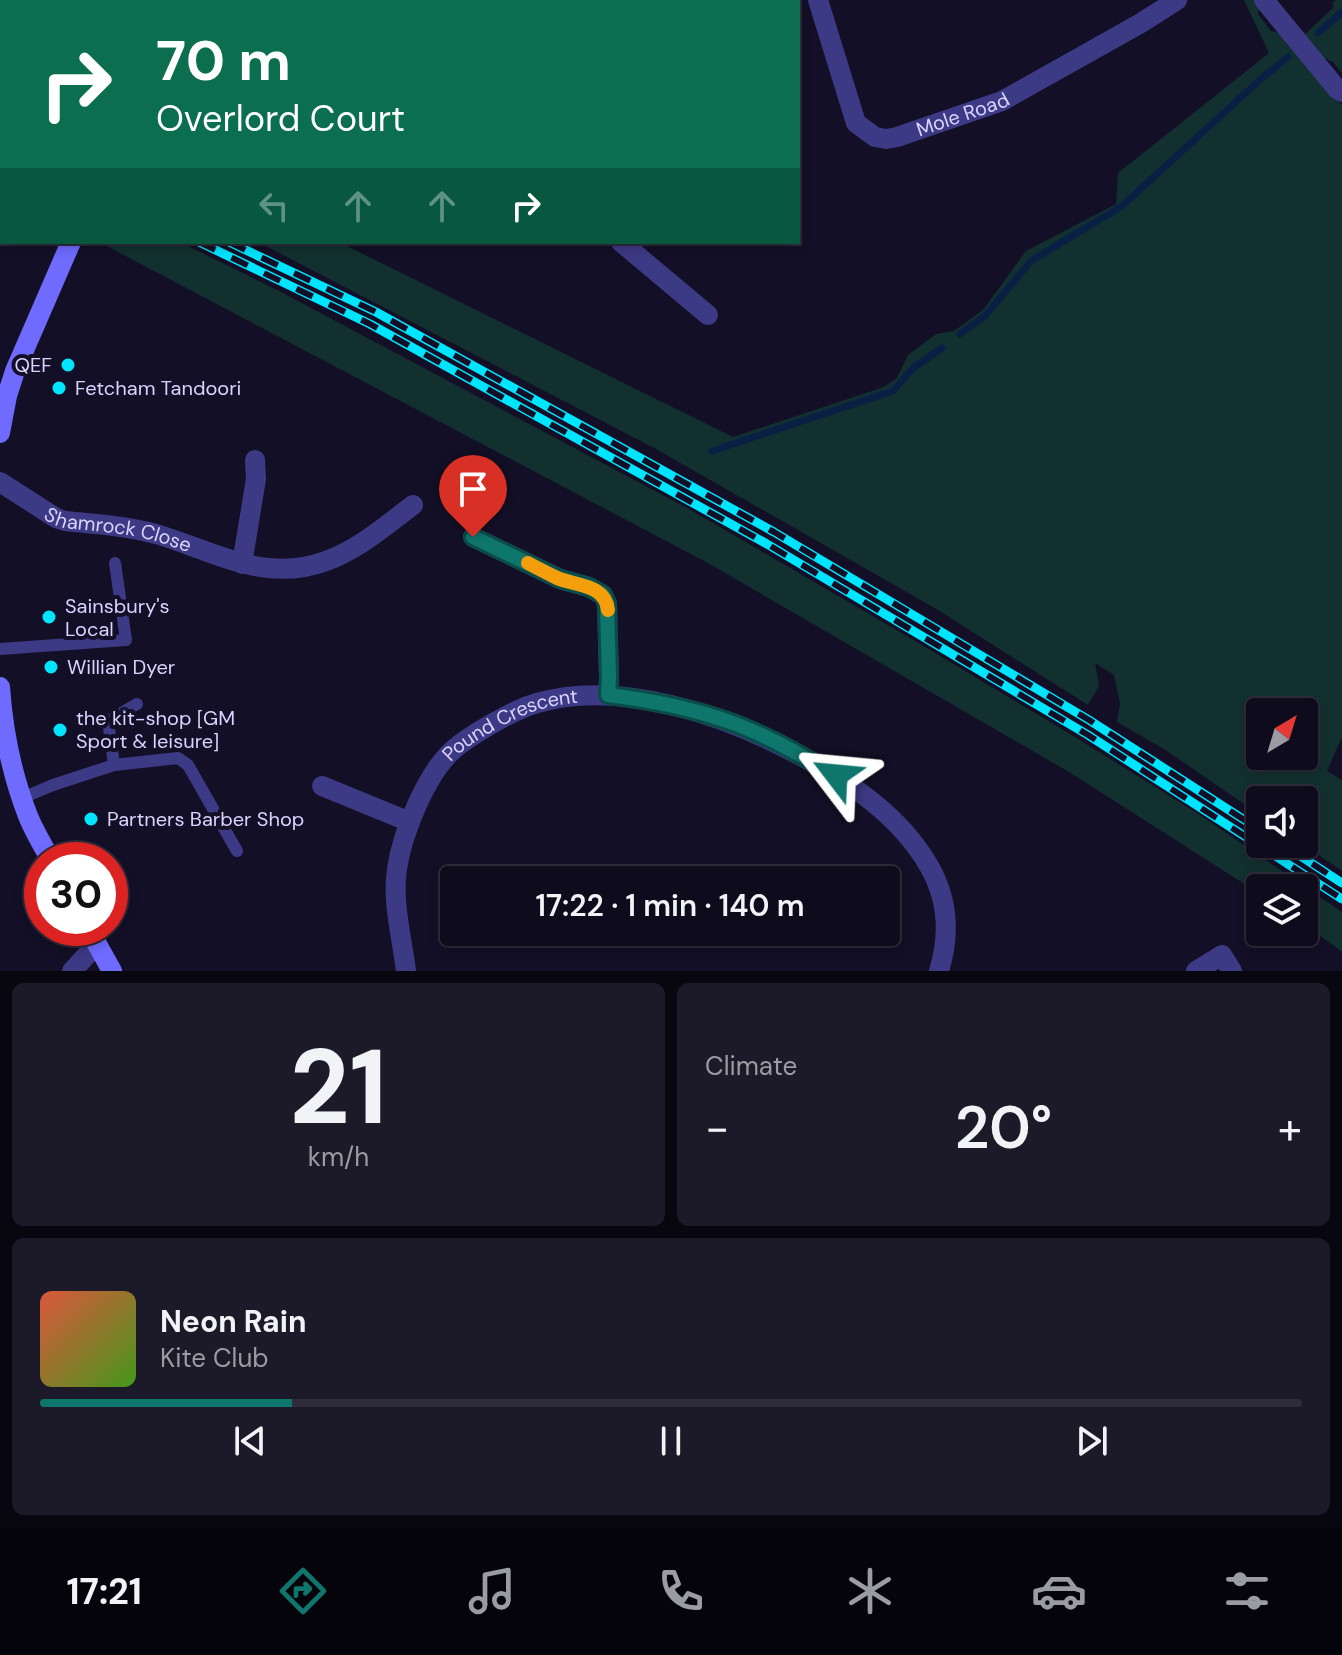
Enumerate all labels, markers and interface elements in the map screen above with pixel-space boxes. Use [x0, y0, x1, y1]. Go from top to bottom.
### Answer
text: 70 m [156, 24, 291, 97]
icon: right [24, 32, 128, 136]
street label: Mole Road [913, 86, 1014, 142]
text: Overlord Court [156, 95, 405, 142]
icon: left [252, 184, 296, 228]
icon: ahead [336, 184, 380, 228]
icon: ahead [420, 184, 464, 228]
icon: right [504, 184, 548, 228]
place label: QEF [15, 352, 52, 378]
marker: QEF [59, 356, 77, 374]
place label: Fetcham Tandoori [75, 375, 241, 401]
marker: Fetcham Tandoori [50, 379, 68, 397]
pin [439, 455, 507, 537]
icon: arrive [451, 467, 495, 511]
street label: Shamrock Close [39, 501, 195, 558]
place label: Sainsbury's Local [65, 593, 170, 642]
marker: Sainsbury's Local [40, 608, 58, 626]
place label: Willian Dyer [67, 654, 175, 680]
marker: Willian Dyer [42, 658, 60, 676]
street label: Pound Crescent [436, 683, 579, 766]
north arrow [1246, 698, 1318, 770]
map controls [1246, 698, 1318, 946]
place label: the kit-shop [GM Sport & leisure] [76, 705, 235, 754]
marker: the kit-shop [GM Sport & leisure] [51, 721, 69, 739]
position arrow [794, 733, 878, 817]
button: sound [1246, 786, 1318, 858]
place label: Partners Barber Shop [107, 806, 304, 832]
marker: Partners Barber Shop [82, 810, 100, 828]
speed limit sign: 30 [24, 842, 128, 946]
button: layers [1246, 874, 1318, 946]
text: 17:22 · 1 min · 140 m [536, 886, 804, 925]
text: 21 [290, 1020, 387, 1155]
text: Climate [705, 1049, 797, 1083]
text: 20° [955, 1088, 1052, 1167]
text: − [705, 1099, 729, 1157]
text: + [1278, 1099, 1302, 1157]
text: km/h [308, 1140, 369, 1174]
text: Neon Rain [160, 1302, 306, 1341]
text: Kite Club [160, 1341, 269, 1375]
icon: previous [228, 1419, 272, 1463]
icon: pause [649, 1419, 693, 1463]
icon: next [1070, 1419, 1114, 1463]
icon: directions [275, 1563, 331, 1619]
icon: music [464, 1563, 520, 1619]
icon: phone [653, 1563, 709, 1619]
icon: climate [842, 1563, 898, 1619]
icon: car [1031, 1563, 1087, 1619]
icon: filters [1219, 1563, 1275, 1619]
text: 17:21 [66, 1568, 142, 1615]

